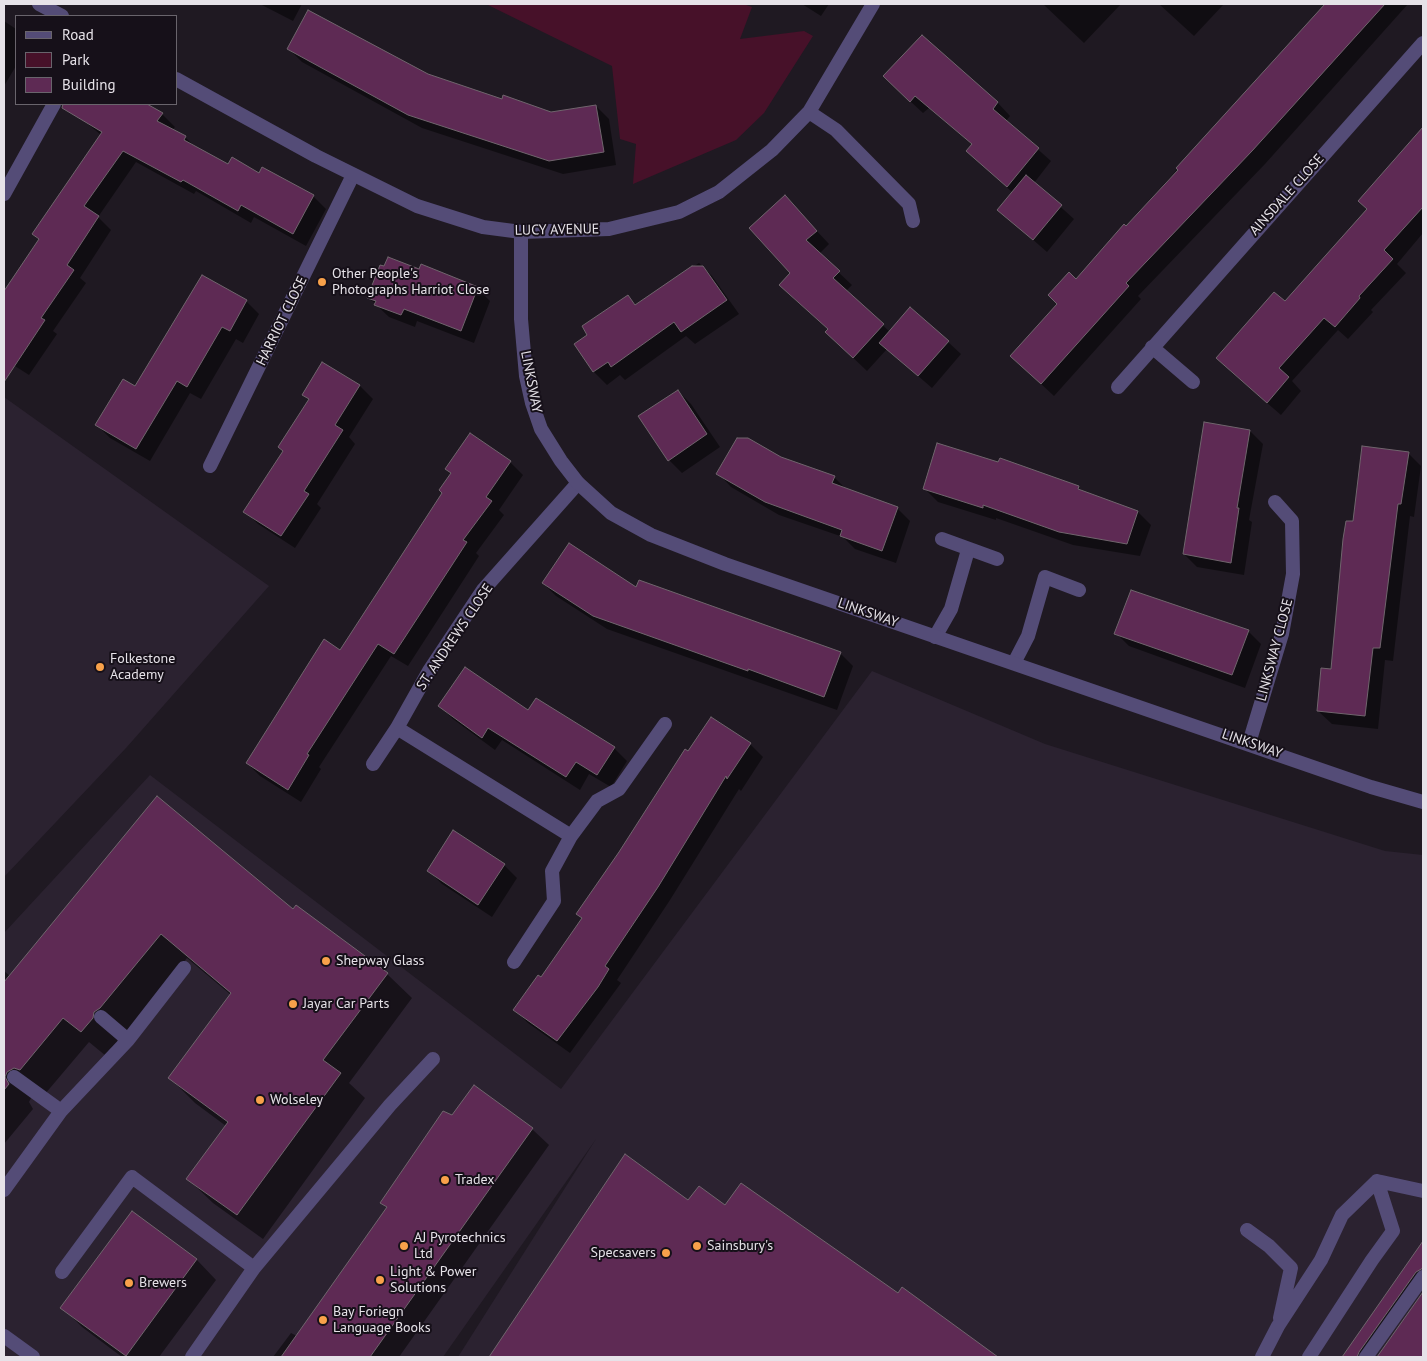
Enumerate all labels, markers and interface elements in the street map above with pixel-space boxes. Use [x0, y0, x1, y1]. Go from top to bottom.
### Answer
legend [15, 15, 178, 105]
text: Road [62, 25, 94, 44]
text: Park [62, 50, 90, 69]
text: Building [62, 75, 116, 94]
street label: AINSDALE CLOSE [1246, 151, 1328, 239]
street label: LUCY AVENUE [515, 221, 599, 239]
place label: Other People's Photographs Harriot Close [332, 266, 489, 298]
street label: HARRIOT CLOSE [253, 273, 311, 369]
marker: Other People's Photographs Harriot Close [316, 276, 328, 288]
street label: LINKSWAY [517, 349, 545, 415]
street label: ST. ANDREWS CLOSE [413, 581, 497, 693]
street label: LINKSWAY [836, 595, 900, 631]
street label: LINKSWAY CLOSE [1253, 597, 1297, 703]
place label: Folkestone Academy [110, 651, 175, 684]
marker: Folkestone Academy [94, 661, 106, 673]
street label: LINKSWAY [1220, 726, 1284, 762]
place label: Shepway Glass [336, 953, 425, 969]
marker: Shepway Glass [320, 955, 332, 967]
place label: Jayar Car Parts [303, 996, 389, 1012]
marker: Jayar Car Parts [287, 998, 299, 1010]
place label: Wolseley [270, 1092, 323, 1108]
marker: Wolseley [254, 1094, 266, 1106]
place label: Tradex [455, 1172, 495, 1188]
marker: Tradex [439, 1174, 451, 1186]
place label: AJ Pyrotechnics Ltd [414, 1230, 506, 1262]
place label: Sainsbury's [707, 1238, 773, 1254]
marker: AJ Pyrotechnics Ltd [398, 1240, 410, 1252]
marker: Sainsbury's [691, 1240, 703, 1252]
place label: Specsavers [591, 1245, 656, 1261]
marker: Specsavers [660, 1247, 672, 1259]
place label: Light & Power Solutions [390, 1264, 476, 1296]
marker: Light & Power Solutions [374, 1274, 386, 1286]
place label: Brewers [139, 1275, 187, 1291]
marker: Brewers [123, 1277, 135, 1289]
place label: Bay Foriegn Language Books [333, 1304, 431, 1336]
marker: Bay Foriegn Language Books [317, 1314, 329, 1326]

